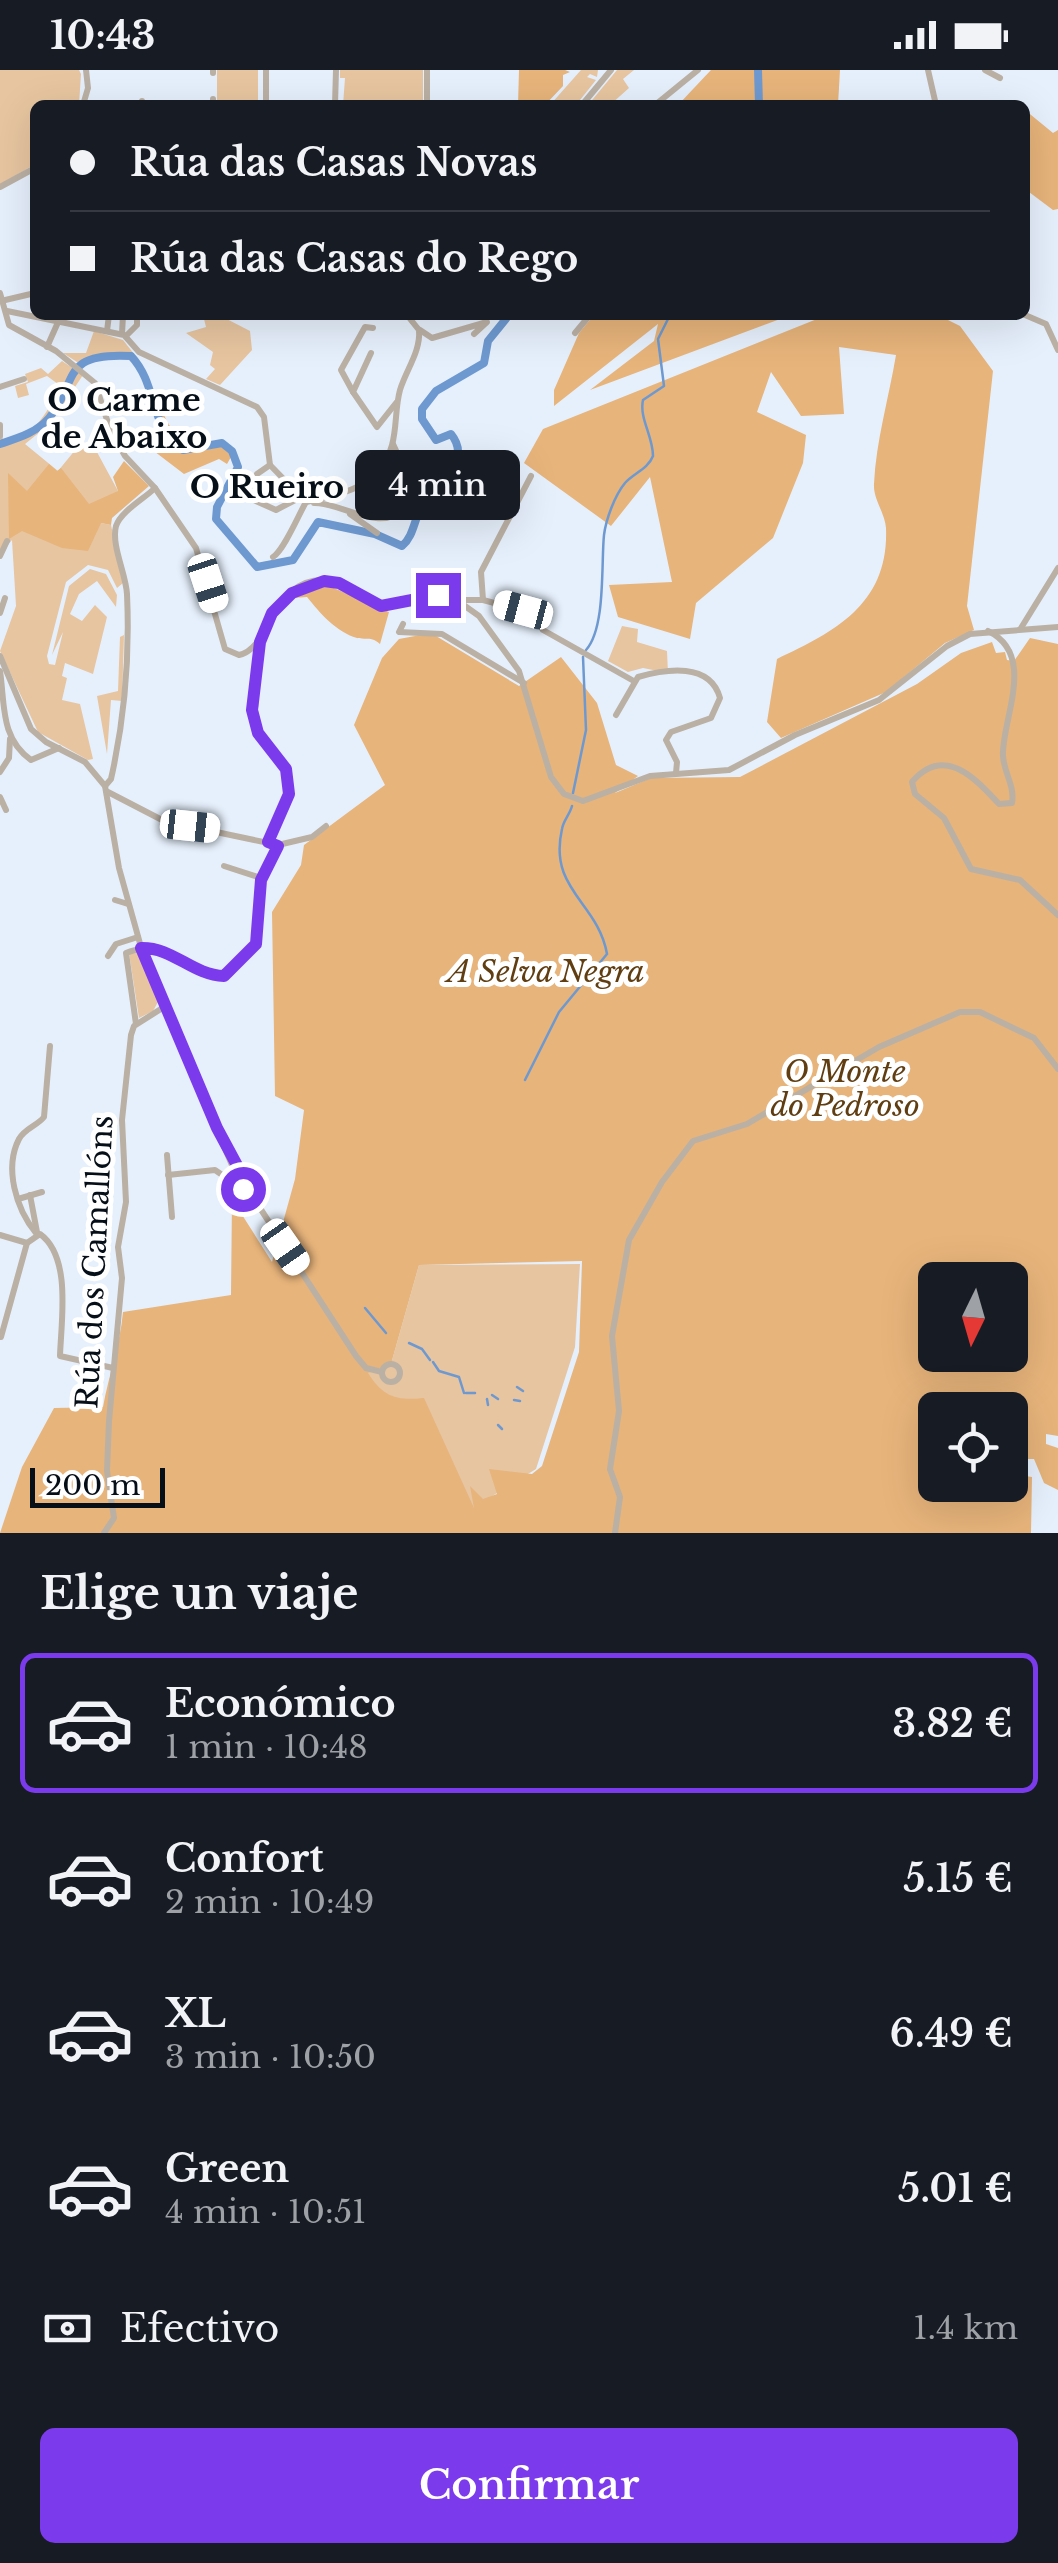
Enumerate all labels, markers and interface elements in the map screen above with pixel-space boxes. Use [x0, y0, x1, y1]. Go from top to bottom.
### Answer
text: 10:43 [50, 12, 156, 59]
text: Rúa das Casas Novas [130, 139, 537, 186]
text: Rúa das Casas do Rego [130, 235, 578, 282]
district label: O Carme de Abaixo [41, 380, 207, 457]
callout: 4 min [356, 450, 520, 520]
text: 4 min [388, 465, 487, 505]
district label: O Rueiro [190, 467, 344, 507]
car [184, 550, 232, 616]
route end [416, 573, 461, 618]
car [490, 588, 556, 632]
car [159, 808, 221, 844]
park label: A Selva Negra [443, 953, 645, 990]
park label: O Monte do Pedroso [770, 1053, 920, 1124]
street label: Rúa dos Camallóns [68, 1114, 121, 1410]
route start [221, 1167, 266, 1212]
car [256, 1214, 314, 1280]
north arrow [918, 1262, 1028, 1372]
map controls [918, 1262, 1028, 1502]
button: locate [918, 1392, 1028, 1502]
scale bar [30, 1463, 165, 1508]
text: 200 m [45, 1468, 140, 1503]
text: Elige un viaje [40, 1565, 359, 1621]
icon: car [45, 1678, 135, 1768]
text: Económico [165, 1680, 396, 1727]
text: 3.82 € [892, 1700, 1013, 1747]
text: 1 min · 10:48 [165, 1727, 368, 1767]
icon: car [45, 1833, 135, 1923]
text: Confort [165, 1835, 324, 1882]
text: 5.15 € [903, 1855, 1013, 1902]
text: 2 min · 10:49 [165, 1882, 374, 1922]
icon: car [45, 1988, 135, 2078]
text: XL [165, 1990, 226, 2037]
text: 6.49 € [889, 2010, 1013, 2057]
text: 3 min · 10:50 [165, 2037, 376, 2077]
icon: car [45, 2143, 135, 2233]
text: Green [165, 2145, 289, 2192]
text: 5.01 € [898, 2165, 1013, 2212]
text: 4 min · 10:51 [165, 2192, 366, 2232]
icon: cash [40, 2301, 95, 2356]
text: Efectivo [120, 2305, 279, 2352]
text: 1.4 km [913, 2308, 1018, 2348]
button: Confirmar [40, 2428, 1018, 2543]

